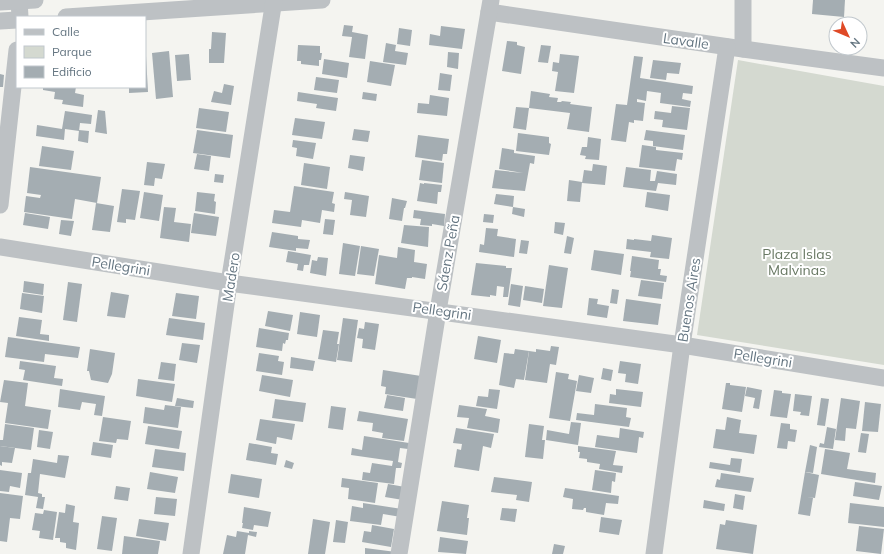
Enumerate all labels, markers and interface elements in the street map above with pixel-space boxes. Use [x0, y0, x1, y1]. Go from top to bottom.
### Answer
legend [16, 16, 146, 88]
north arrow [828, 16, 868, 56]
text: Calle [52, 24, 79, 39]
street label: Lavalle [662, 29, 710, 53]
text: N [847, 35, 863, 51]
text: Parque [52, 44, 92, 59]
text: Edificio [52, 64, 92, 79]
street label: Sáenz Peña [432, 214, 464, 292]
park label: Plaza Islas Malvinas [762, 245, 832, 279]
street label: Madero [218, 251, 244, 303]
street label: Pellegrini [90, 252, 152, 280]
street label: Buenos Aires [673, 256, 705, 343]
street label: Pellegrini [411, 298, 473, 324]
street label: Pellegrini [732, 344, 794, 372]

